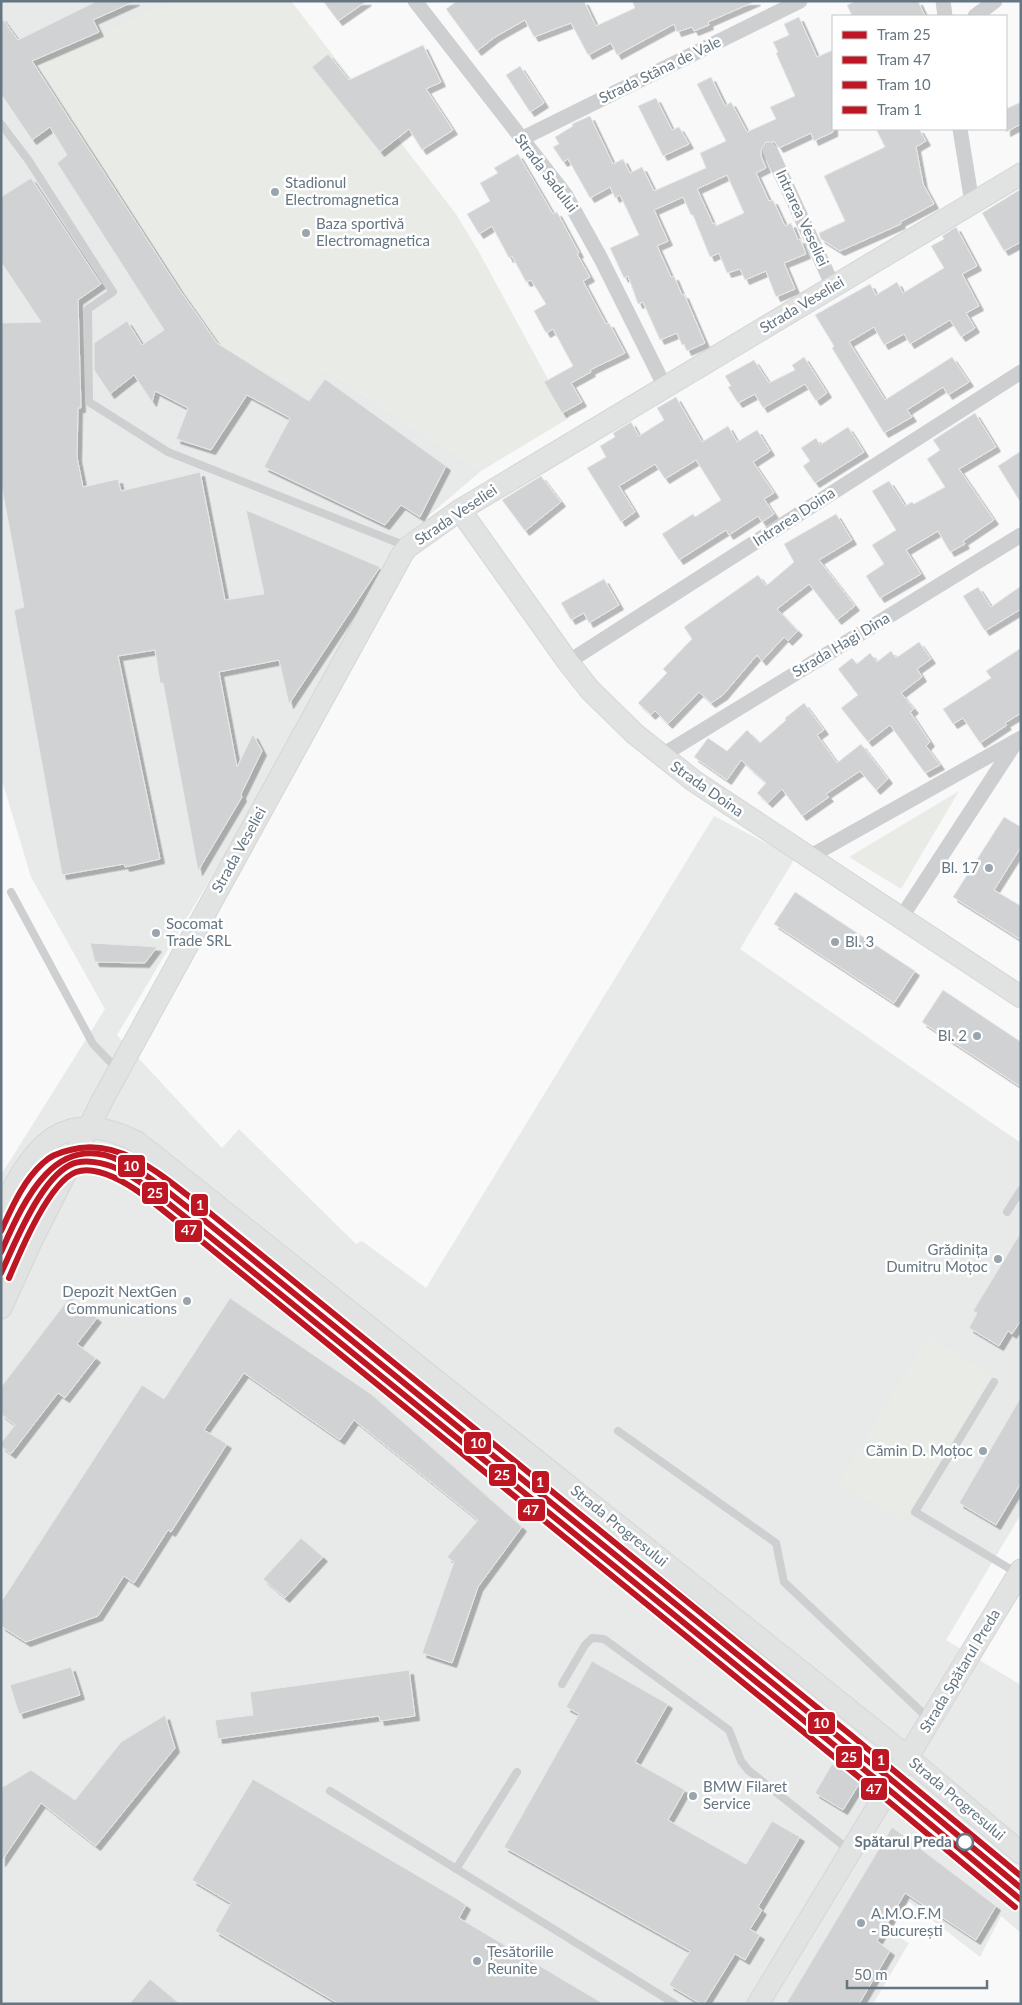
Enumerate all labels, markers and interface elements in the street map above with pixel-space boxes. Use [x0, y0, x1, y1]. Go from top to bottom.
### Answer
legend [832, 15, 1007, 130]
text: Tram 25 [877, 25, 931, 43]
street label: Strada Stâna de Vale [596, 32, 724, 106]
text: Tram 47 [877, 50, 931, 68]
text: Tram 10 [877, 75, 931, 93]
text: Tram 1 [877, 100, 922, 118]
street label: Strada Sadului [511, 130, 582, 215]
street label: Intrarea Veseliei [773, 166, 833, 269]
place label: Stadionul Electromagnetica [285, 173, 399, 208]
marker: Stadionul Electromagnetica [269, 186, 281, 198]
place label: Baza sportivă Electromagnetica [316, 214, 430, 249]
marker: Baza sportivă Electromagnetica [300, 227, 312, 239]
street label: Strada Veseliei [756, 272, 847, 336]
street label: Strada Veseliei [411, 480, 500, 548]
street label: Intrarea Doina [749, 483, 838, 549]
street label: Strada Hagi Dina [789, 608, 892, 680]
street label: Strada Doina [668, 756, 748, 820]
street label: Strada Veseliei [207, 804, 269, 895]
place label: Bl. 17 [941, 858, 979, 876]
marker: Bl. 17 [983, 862, 995, 874]
place label: Socomat Trade SRL [166, 914, 232, 949]
marker: Socomat Trade SRL [150, 927, 162, 939]
place label: Bl. 3 [845, 932, 874, 950]
marker: Bl. 3 [829, 936, 841, 948]
place label: Bl. 2 [938, 1026, 967, 1044]
marker: Bl. 2 [971, 1030, 983, 1042]
line badge: 10 [117, 1154, 146, 1178]
text: 10 [123, 1157, 139, 1174]
line badge: 25 [141, 1181, 169, 1205]
text: 25 [147, 1184, 163, 1201]
line badge: 1 [190, 1193, 209, 1217]
text: 1 [196, 1196, 204, 1213]
line badge: 47 [174, 1219, 203, 1243]
text: 47 [181, 1221, 197, 1238]
place label: Grădinița Dumitru Moțoc [886, 1240, 988, 1275]
marker: Grădinița Dumitru Moțoc [992, 1253, 1004, 1265]
place label: Depozit NextGen Communications [62, 1282, 177, 1317]
marker: Depozit NextGen Communications [181, 1295, 193, 1307]
line badge: 10 [463, 1431, 492, 1455]
text: 10 [470, 1434, 486, 1451]
place label: Cămin D. Moțoc [866, 1441, 973, 1459]
marker: Cămin D. Moțoc [977, 1445, 989, 1457]
line badge: 25 [488, 1463, 517, 1487]
text: 25 [494, 1466, 510, 1483]
line badge: 1 [531, 1470, 550, 1494]
text: 1 [536, 1473, 544, 1490]
street label: Strada Progresului [568, 1481, 672, 1570]
line badge: 47 [517, 1498, 546, 1522]
text: 47 [523, 1501, 539, 1518]
street label: Strada Spătarul Preda [915, 1605, 1003, 1736]
line badge: 10 [807, 1711, 836, 1735]
text: 10 [813, 1714, 829, 1731]
line badge: 25 [835, 1745, 863, 1769]
text: 25 [841, 1748, 857, 1765]
line badge: 1 [871, 1748, 890, 1772]
text: 1 [877, 1751, 885, 1768]
street label: Strada Progresului [906, 1753, 1009, 1843]
place label: BMW Filaret Service [703, 1777, 788, 1812]
line badge: 47 [860, 1777, 888, 1801]
text: 47 [866, 1780, 882, 1797]
marker: BMW Filaret Service [687, 1790, 699, 1802]
place label: Spătarul Preda [855, 1832, 952, 1850]
marker: Spătarul Preda [956, 1833, 974, 1851]
place label: A.M.O.F.M - București [871, 1904, 943, 1939]
marker: A.M.O.F.M - București [855, 1917, 867, 1929]
place label: Țesătoriile Reunite [487, 1942, 554, 1977]
marker: Țesătoriile Reunite [471, 1955, 483, 1967]
scale bar [847, 1958, 987, 1990]
text: 50 m [854, 1965, 888, 1983]

